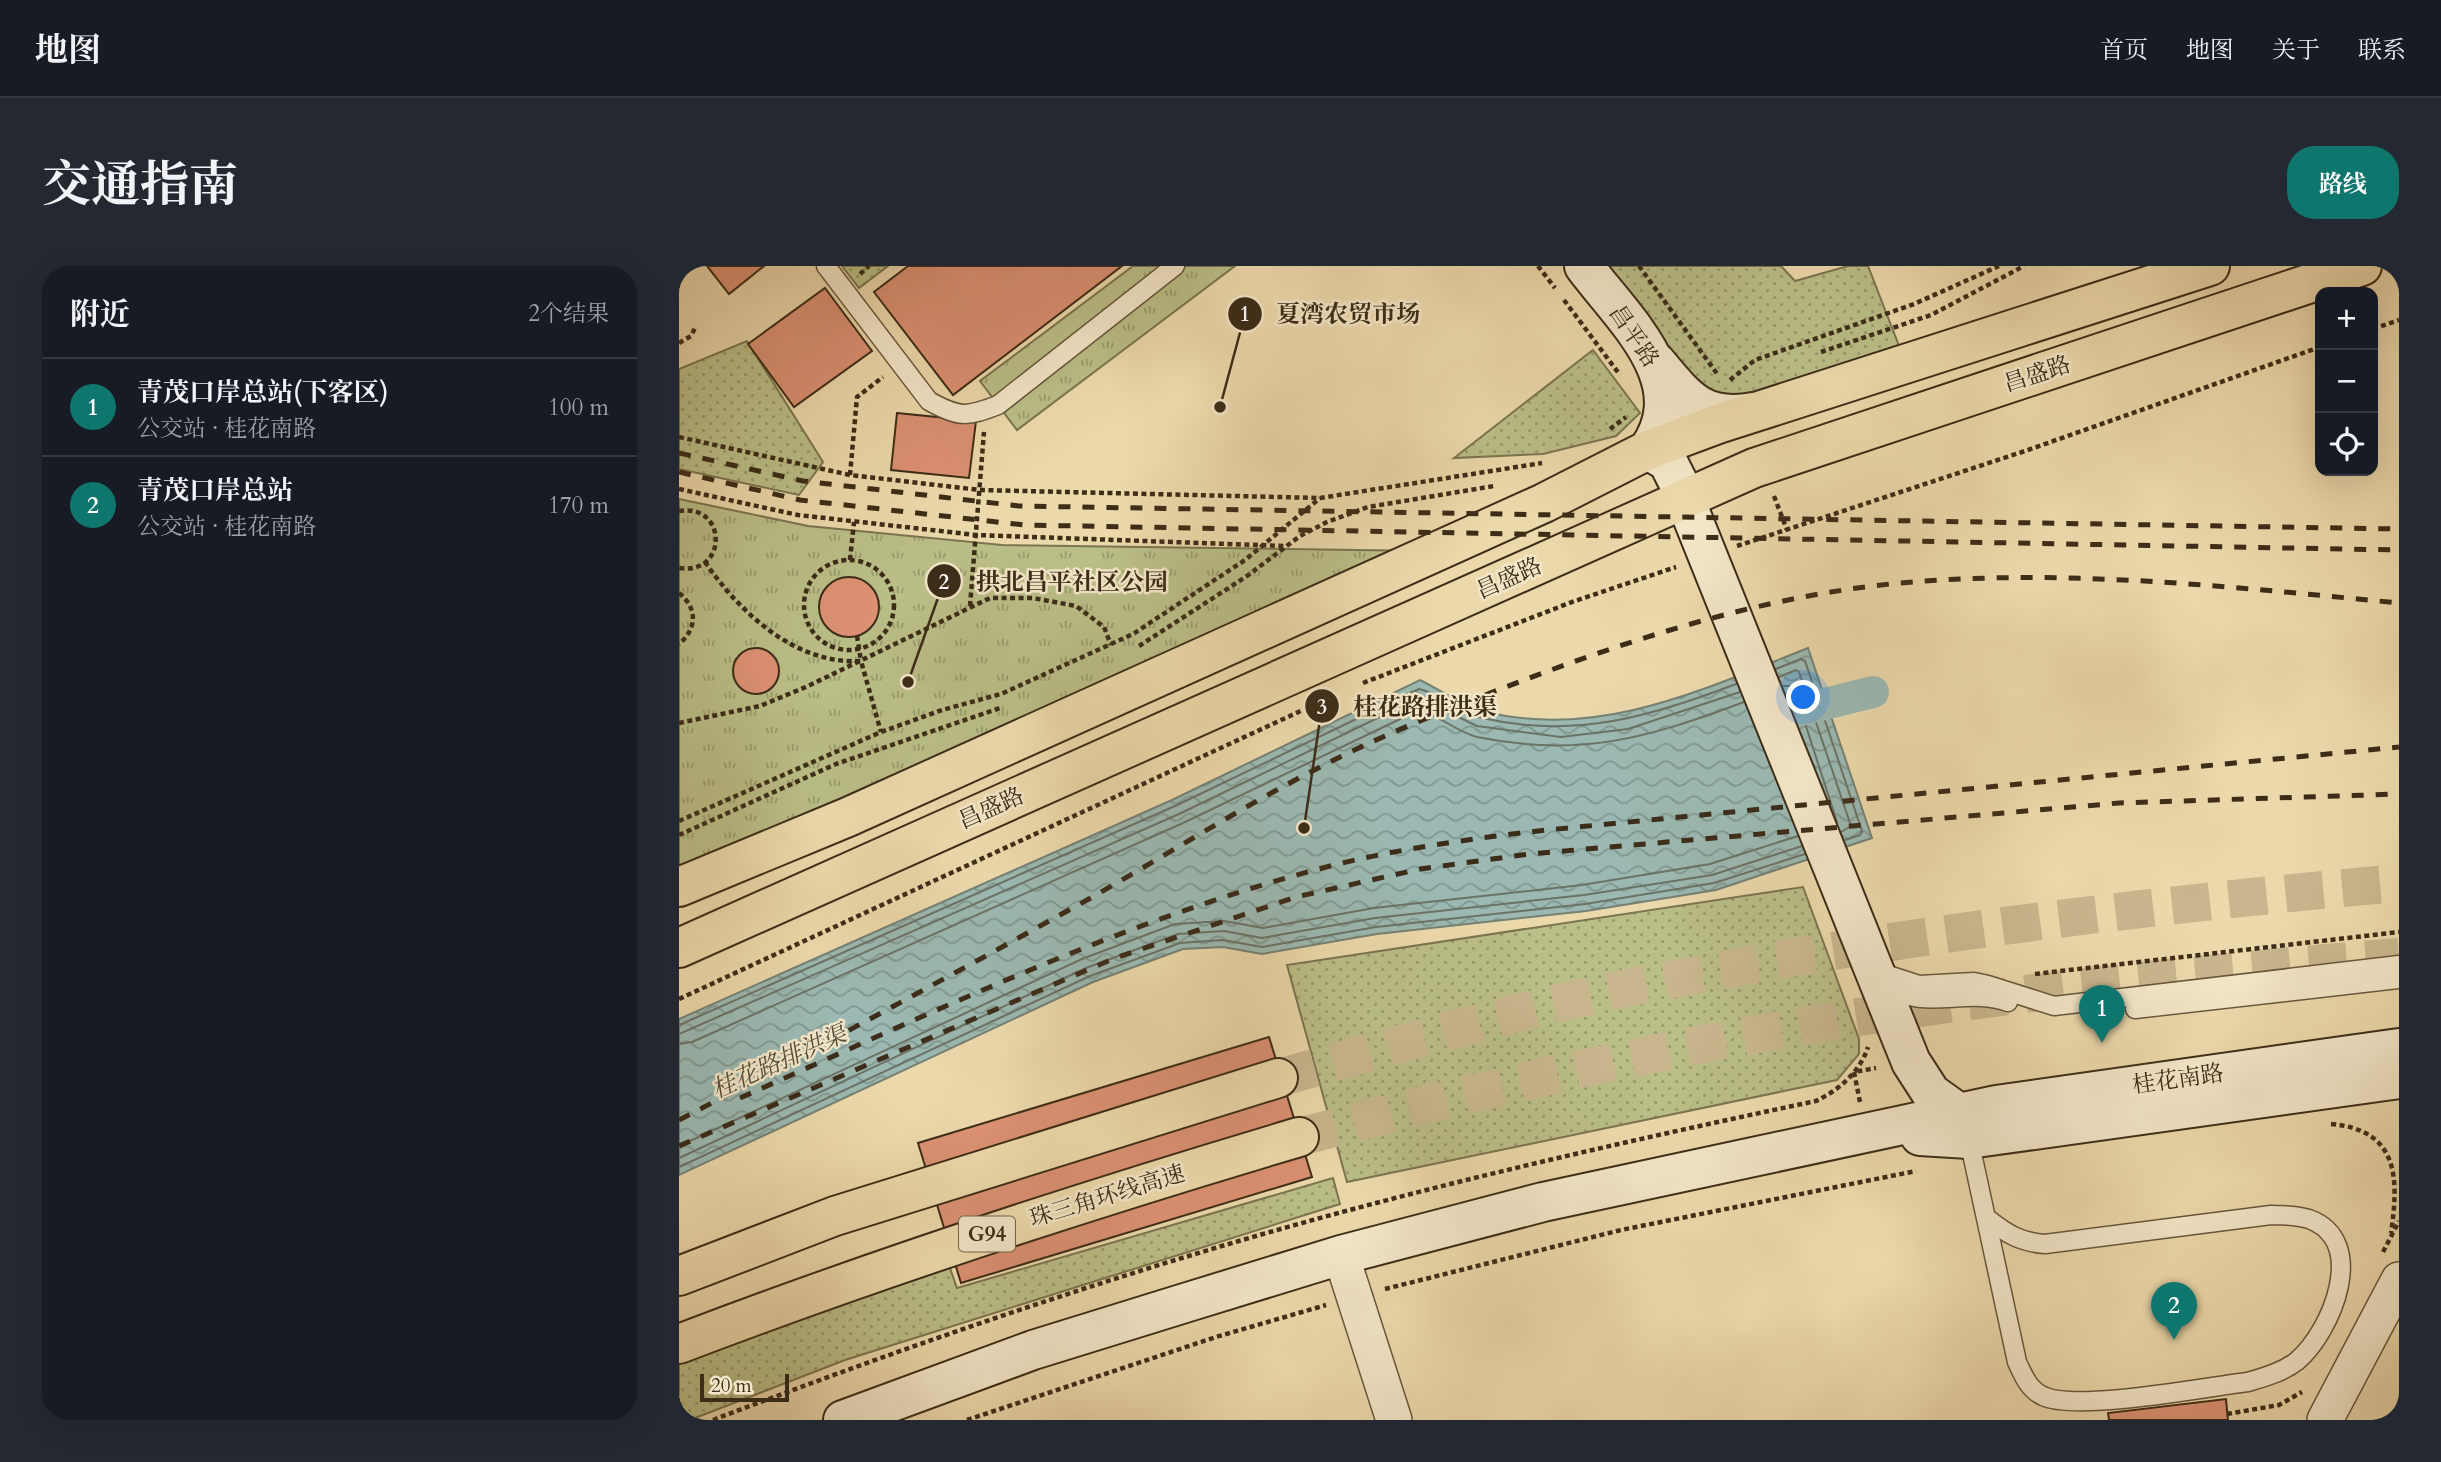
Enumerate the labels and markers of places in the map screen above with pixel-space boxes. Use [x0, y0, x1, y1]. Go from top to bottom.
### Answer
callout: 夏湾农贸市场 [1227, 291, 1434, 336]
callout: 拱北昌平社区公园 [927, 559, 1182, 604]
callout: 桂花路排洪渠 [1304, 684, 1511, 729]
pin: 1 [2079, 985, 2125, 1043]
pin: 2 [2151, 1282, 2197, 1340]

